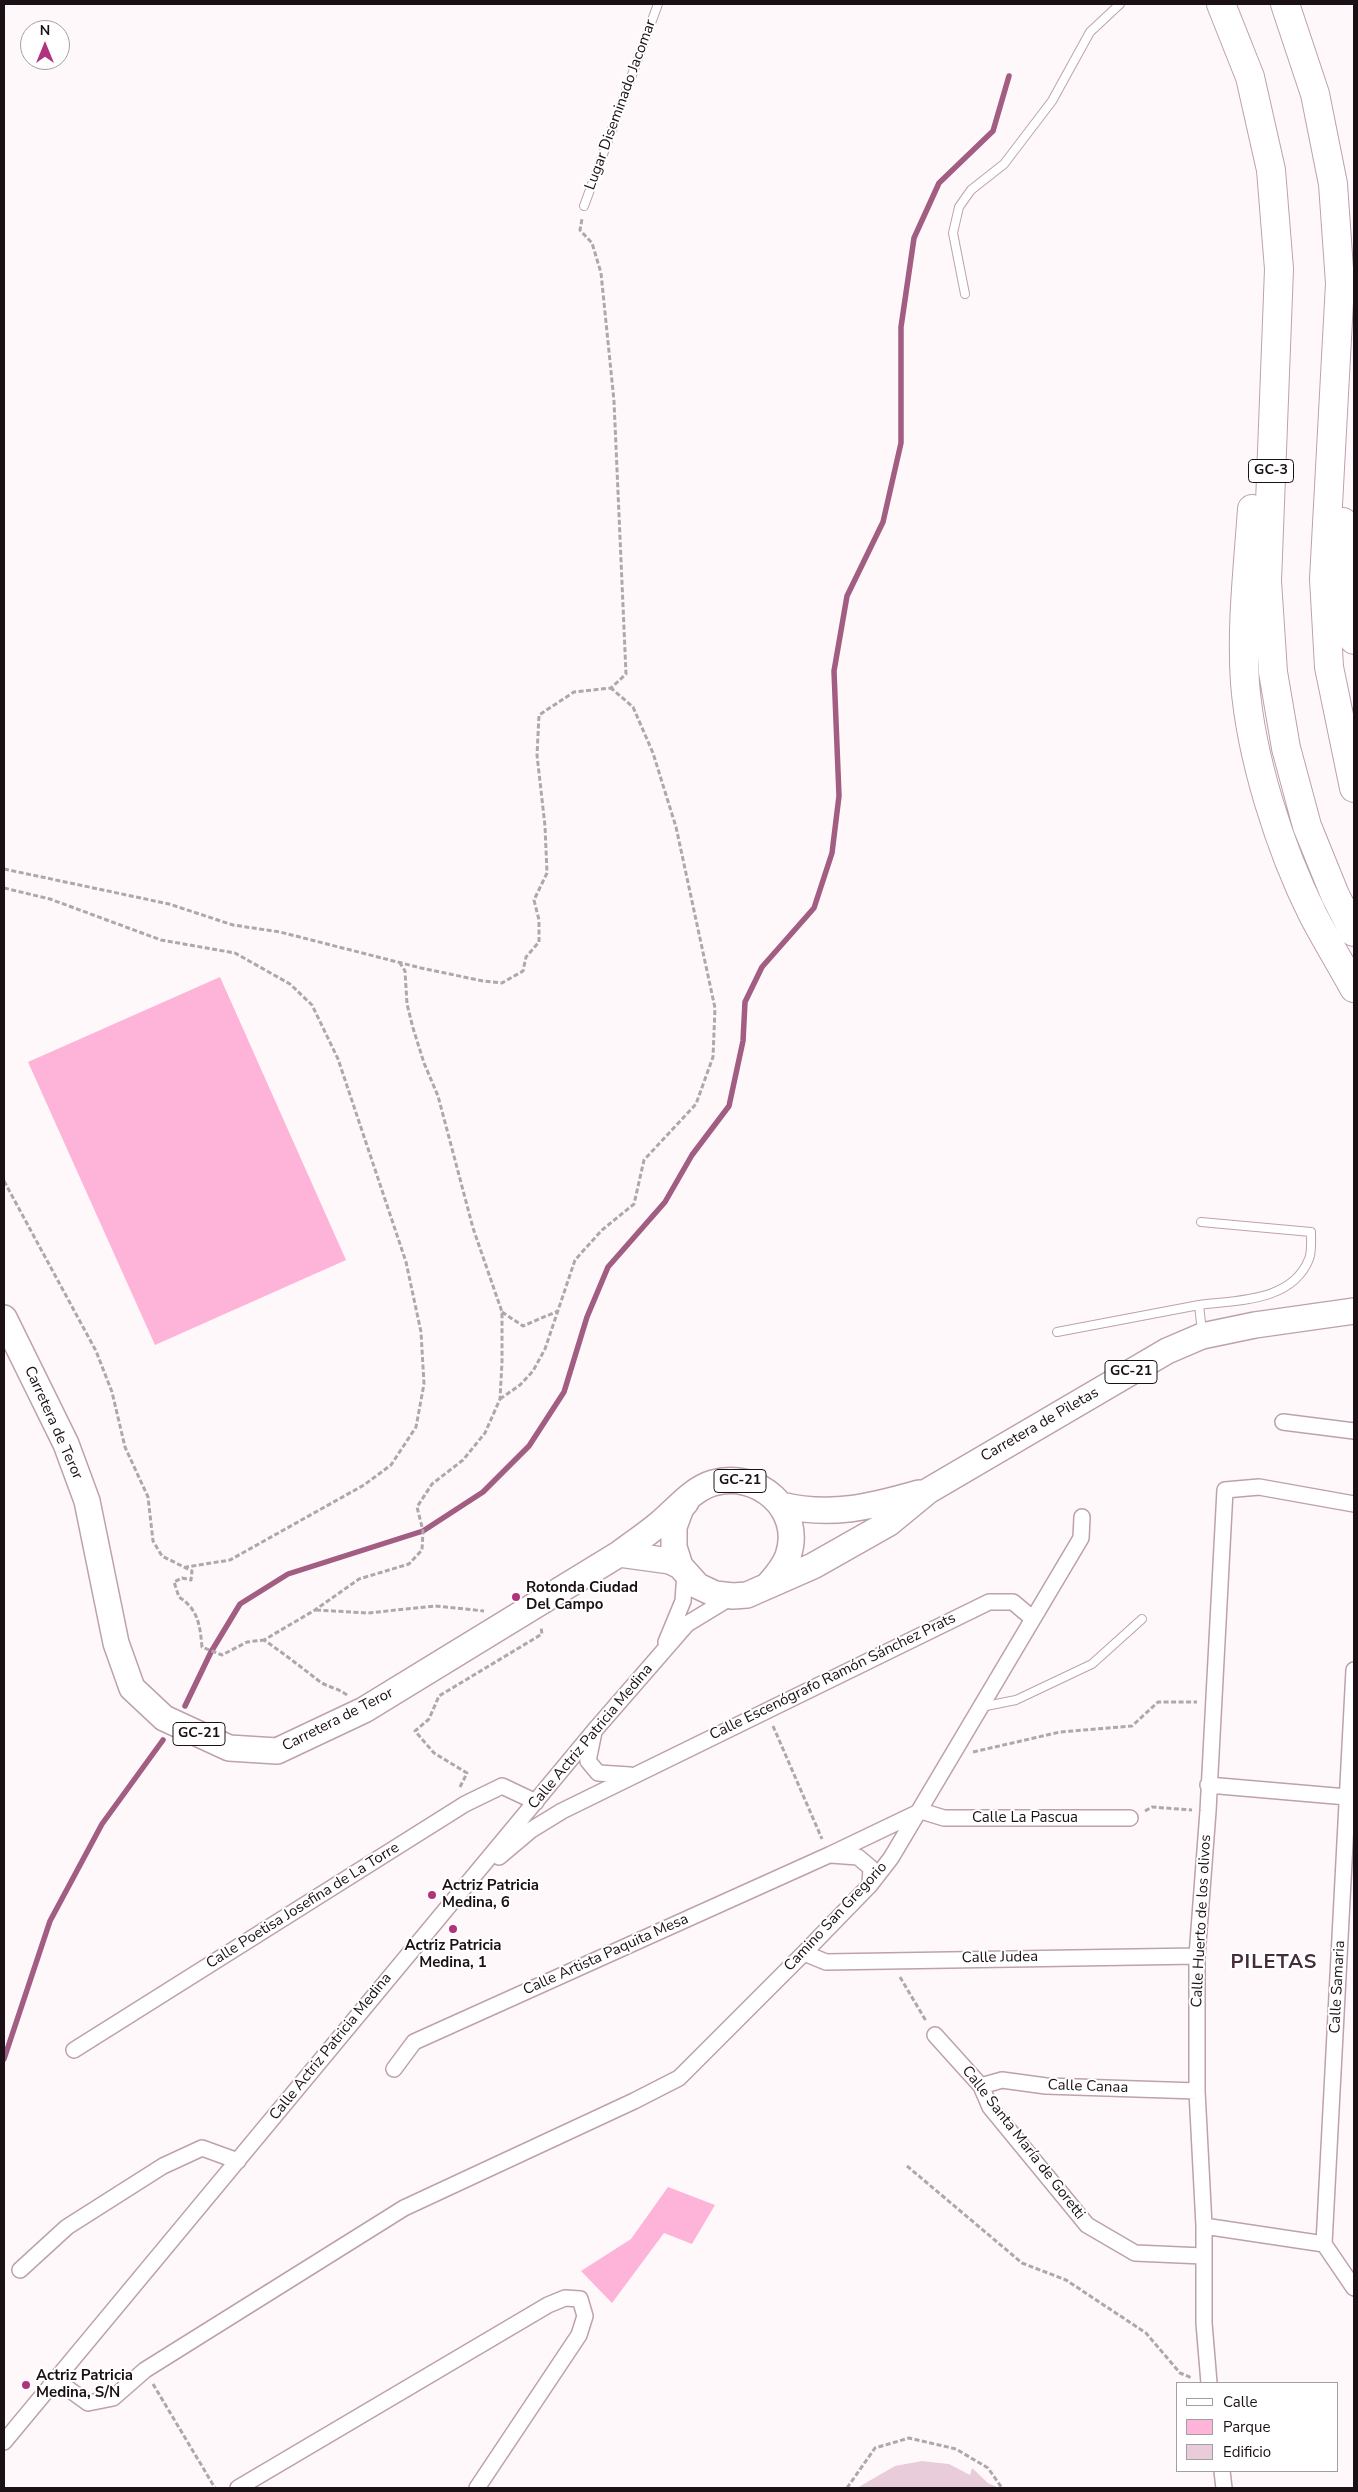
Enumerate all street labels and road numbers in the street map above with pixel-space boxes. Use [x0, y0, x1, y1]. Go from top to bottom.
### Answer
street label: Lugar Diseminado Jacomar [582, 17, 660, 193]
road number: GC-3 [1248, 460, 1294, 482]
road number: GC-21 [1105, 1360, 1157, 1384]
street label: Carretera de Teror [20, 1364, 86, 1482]
street label: Carretera de Piletas [978, 1384, 1102, 1466]
road number: GC-21 [714, 1470, 766, 1492]
street label: Calle Escenógrafo Ramón Sánchez Prats [707, 1609, 959, 1745]
street label: Calle Actriz Patricia Medina [525, 1661, 657, 1813]
street label: Carretera de Teror [280, 1684, 396, 1756]
road number: GC-21 [173, 1722, 225, 1746]
street label: Calle La Pascua [972, 1809, 1078, 1827]
street label: Calle Huerto de los olivos [1188, 1834, 1216, 2008]
street label: Calle Poetisa Josefina de La Torre [203, 1839, 403, 1973]
street label: Camino San Gregorio [781, 1859, 891, 1975]
street label: Calle Artista Paquita Mesa [521, 1910, 691, 2000]
street label: Calle Samaria [1327, 1940, 1349, 2034]
street label: Calle Judea [962, 1948, 1038, 1968]
street label: Calle Actriz Patricia Medina [266, 1970, 396, 2124]
street label: Calle Santa María de Goretti [958, 2063, 1088, 2223]
street label: Calle Canaa [1047, 2077, 1129, 2097]

